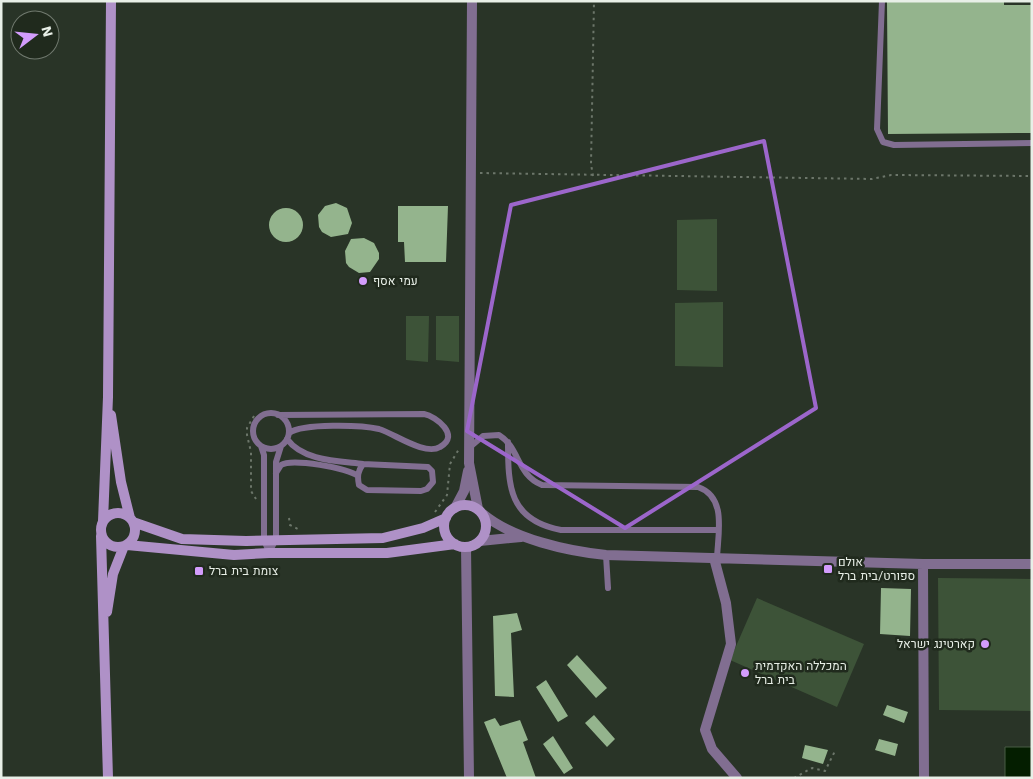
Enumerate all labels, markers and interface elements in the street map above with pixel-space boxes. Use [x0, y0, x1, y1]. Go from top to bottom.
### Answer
north arrow [10, 10, 60, 60]
text: N [38, 24, 57, 39]
place label: עמי אסף [373, 274, 418, 288]
marker: עמי אסף [357, 275, 369, 287]
place label: אולם ספורט/בית ברל [838, 555, 915, 583]
marker: אולם ספורט/בית ברל [822, 563, 834, 575]
place label: צומת בית ברל [209, 564, 279, 578]
marker: צומת בית ברל [193, 565, 205, 577]
place label: קארטינג ישראל [897, 637, 975, 651]
marker: קארטינג ישראל [979, 638, 991, 650]
place label: המכללה האקדמית בית ברל [755, 659, 847, 687]
marker: המכללה האקדמית בית ברל [739, 667, 751, 679]

